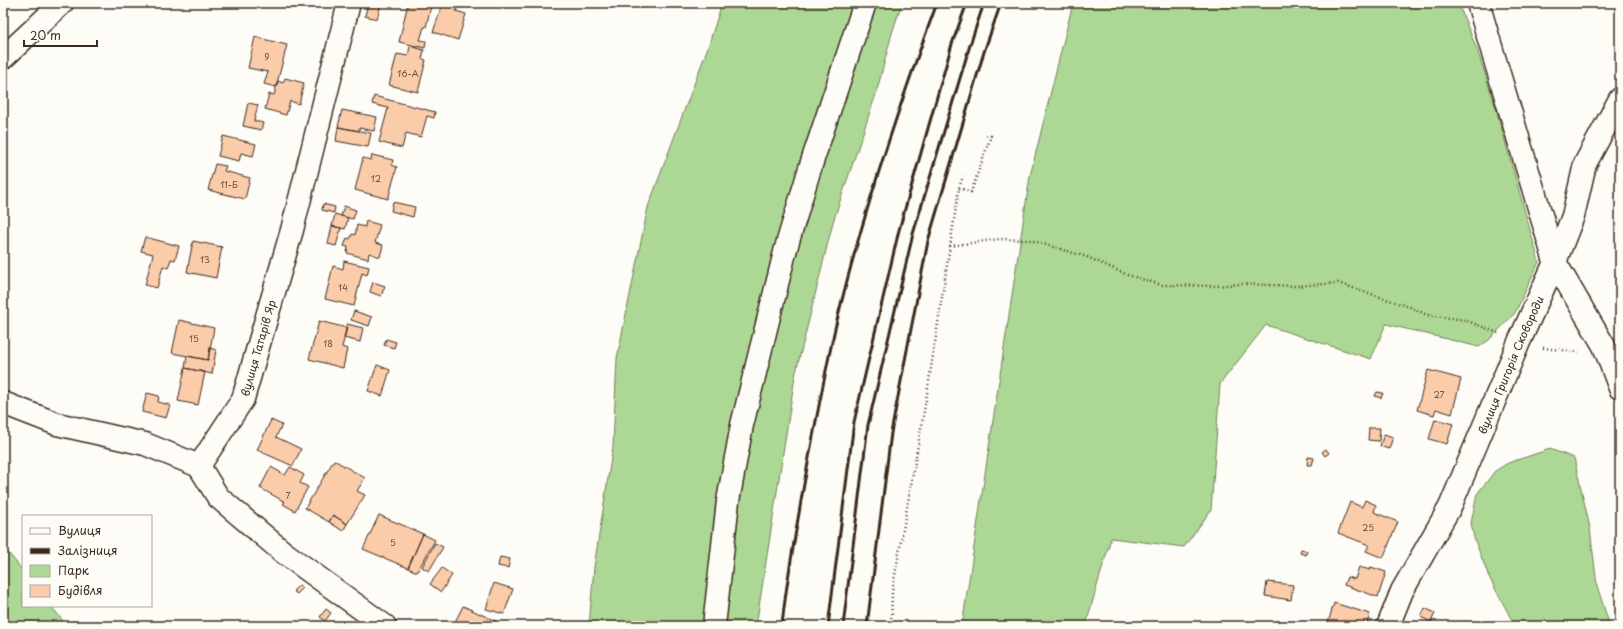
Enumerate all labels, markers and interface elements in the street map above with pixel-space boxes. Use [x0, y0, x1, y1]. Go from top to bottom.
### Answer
scale bar [24, 22, 97, 48]
text: 20 m [30, 26, 61, 44]
house number: 9 [264, 49, 270, 63]
house number: 16-А [397, 66, 419, 80]
house number: 12 [371, 171, 381, 185]
house number: 11-Б [220, 177, 238, 191]
house number: 13 [200, 252, 210, 266]
house number: 14 [338, 280, 348, 294]
street label: вулиця Григорія Сковороди [1473, 293, 1547, 436]
street label: вулиця Татарів Яр [236, 298, 280, 398]
house number: 15 [189, 331, 199, 345]
house number: 18 [323, 336, 333, 350]
house number: 27 [1433, 387, 1445, 401]
house number: 7 [285, 488, 291, 502]
legend [22, 515, 152, 607]
house number: 25 [1362, 520, 1374, 534]
text: Вулиця [58, 521, 101, 539]
house number: 5 [390, 535, 396, 549]
text: Залізниця [57, 541, 117, 559]
text: Парк [58, 561, 90, 579]
text: Будівля [58, 581, 103, 599]

